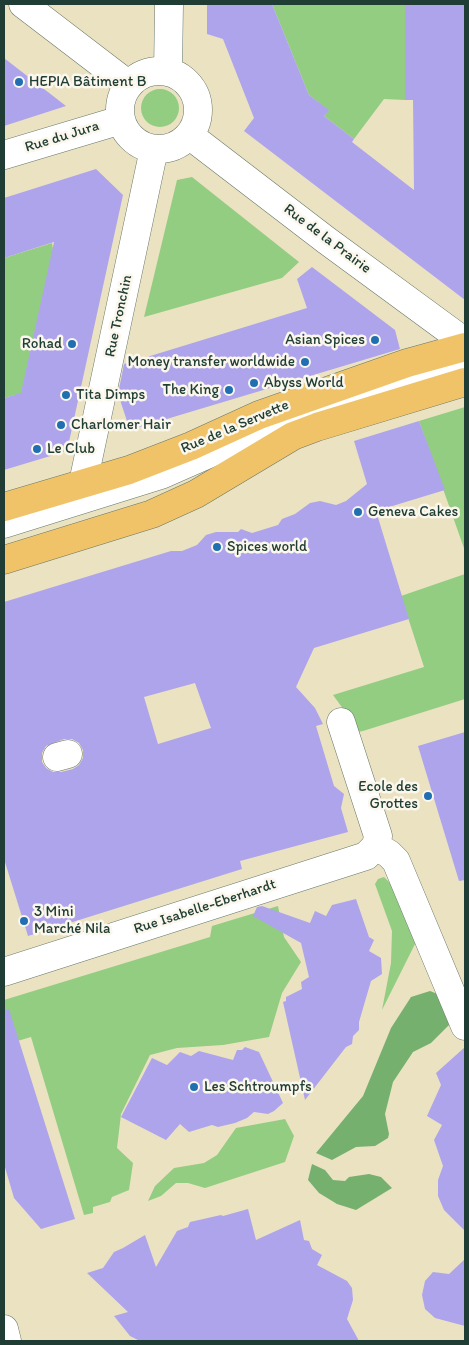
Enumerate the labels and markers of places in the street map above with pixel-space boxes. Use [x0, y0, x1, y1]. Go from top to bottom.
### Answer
place label: HEPIA Bâtiment B [29, 73, 146, 91]
marker: HEPIA Bâtiment B [13, 76, 25, 88]
place label: Asian Spices [285, 331, 365, 349]
marker: Asian Spices [369, 334, 381, 346]
place label: Rohad [22, 335, 62, 353]
marker: Rohad [66, 338, 78, 350]
place label: Money transfer worldwide [128, 353, 295, 371]
marker: Money transfer worldwide [299, 356, 311, 368]
place label: Abyss World [264, 374, 344, 392]
marker: Abyss World [248, 377, 260, 389]
place label: The King [162, 381, 219, 399]
marker: The King [223, 384, 235, 396]
place label: Tita Dimps [76, 386, 145, 404]
marker: Tita Dimps [60, 389, 72, 401]
place label: Charlomer Hair [71, 416, 171, 434]
marker: Charlomer Hair [55, 419, 67, 431]
place label: Le Club [47, 440, 95, 458]
marker: Le Club [31, 443, 43, 455]
place label: Geneva Cakes [368, 503, 458, 521]
marker: Geneva Cakes [352, 506, 364, 518]
place label: Spices world [227, 538, 307, 556]
marker: Spices world [211, 541, 223, 553]
place label: Ecole des Grottes [358, 778, 418, 813]
marker: Ecole des Grottes [422, 790, 434, 802]
place label: 3 Mini Marché Nila [34, 903, 110, 938]
marker: 3 Mini Marché Nila [18, 915, 30, 927]
place label: Les Schtroumpfs [204, 1078, 312, 1096]
marker: Les Schtroumpfs [188, 1081, 200, 1093]

